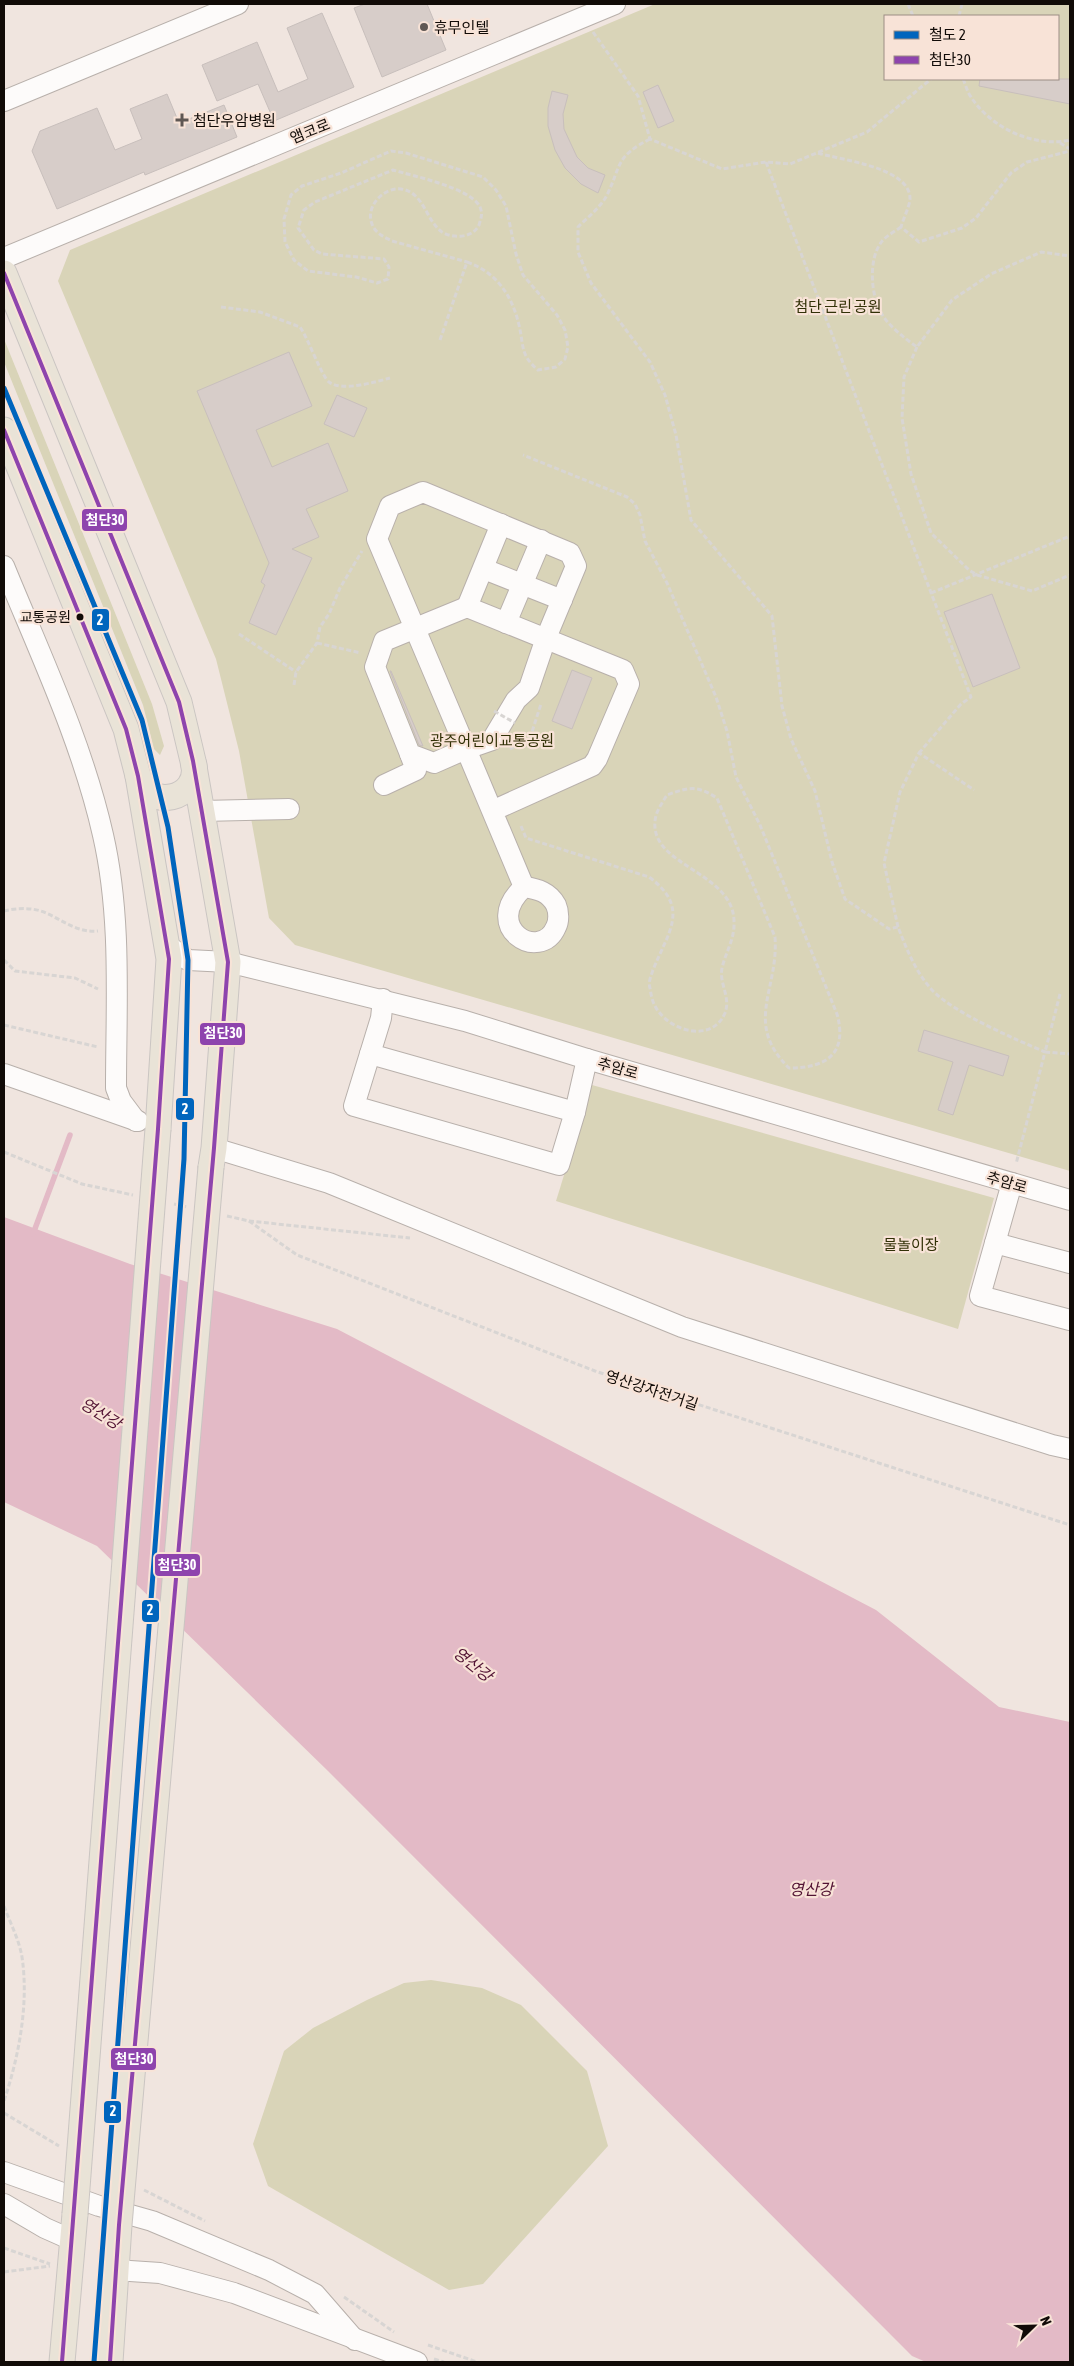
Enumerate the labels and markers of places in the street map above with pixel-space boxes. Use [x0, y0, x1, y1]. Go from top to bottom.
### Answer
place label: 휴무인텔 [434, 19, 489, 36]
marker: 휴무인텔 [418, 21, 430, 33]
place label: 첨단우암병원 [193, 112, 276, 129]
marker: 첨단우암병원 [175, 113, 189, 127]
place label: 교통공원 [19, 609, 71, 625]
marker: 교통공원 [75, 612, 85, 622]

